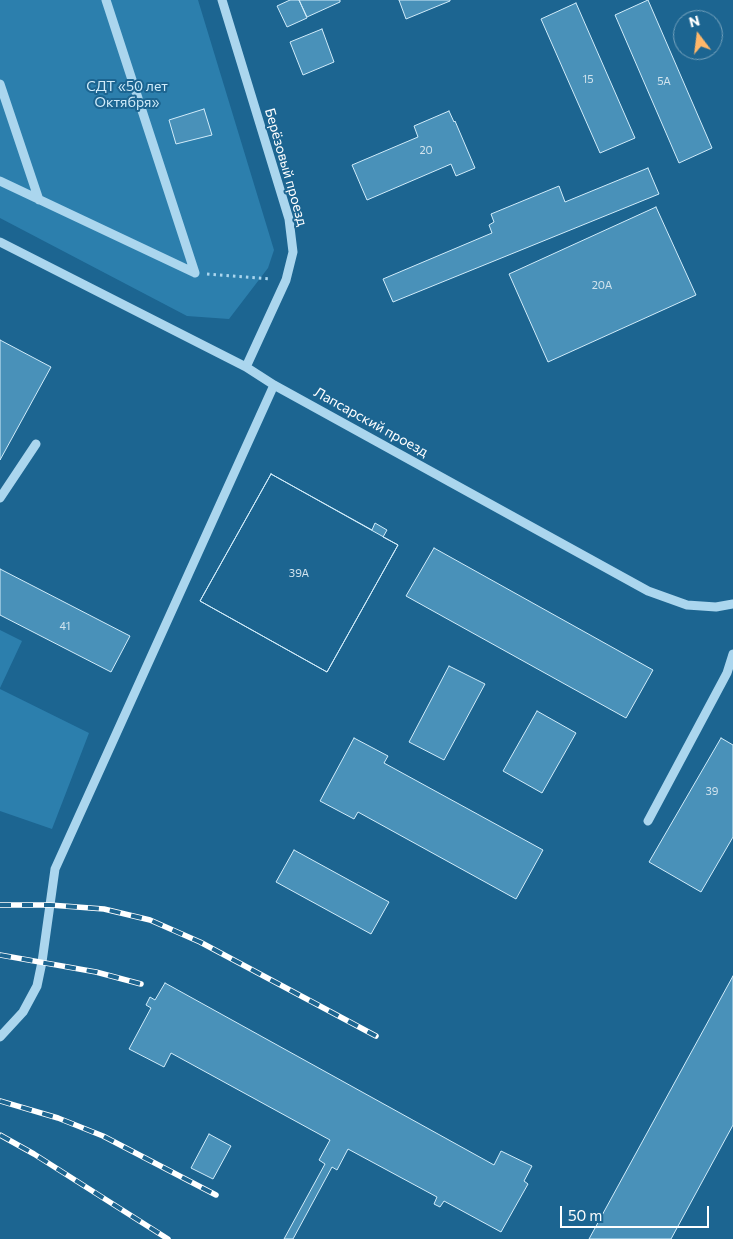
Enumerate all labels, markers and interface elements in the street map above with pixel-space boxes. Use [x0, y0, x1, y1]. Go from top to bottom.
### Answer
north arrow [673, 10, 723, 60]
text: N [687, 11, 702, 31]
house number: 15 [582, 72, 594, 86]
house number: 5А [657, 74, 671, 88]
park label: СДТ «50 лет Октября» [86, 78, 168, 110]
street label: Берёзовый проезд [261, 106, 311, 228]
house number: 20 [419, 143, 433, 157]
house number: 20А [592, 278, 612, 292]
street label: Лапсарский проезд [311, 384, 431, 460]
house number: 39А [289, 566, 309, 580]
house number: 41 [60, 619, 70, 633]
house number: 39 [706, 784, 718, 798]
scale bar [563, 1196, 712, 1228]
text: 50 m [568, 1206, 602, 1224]

